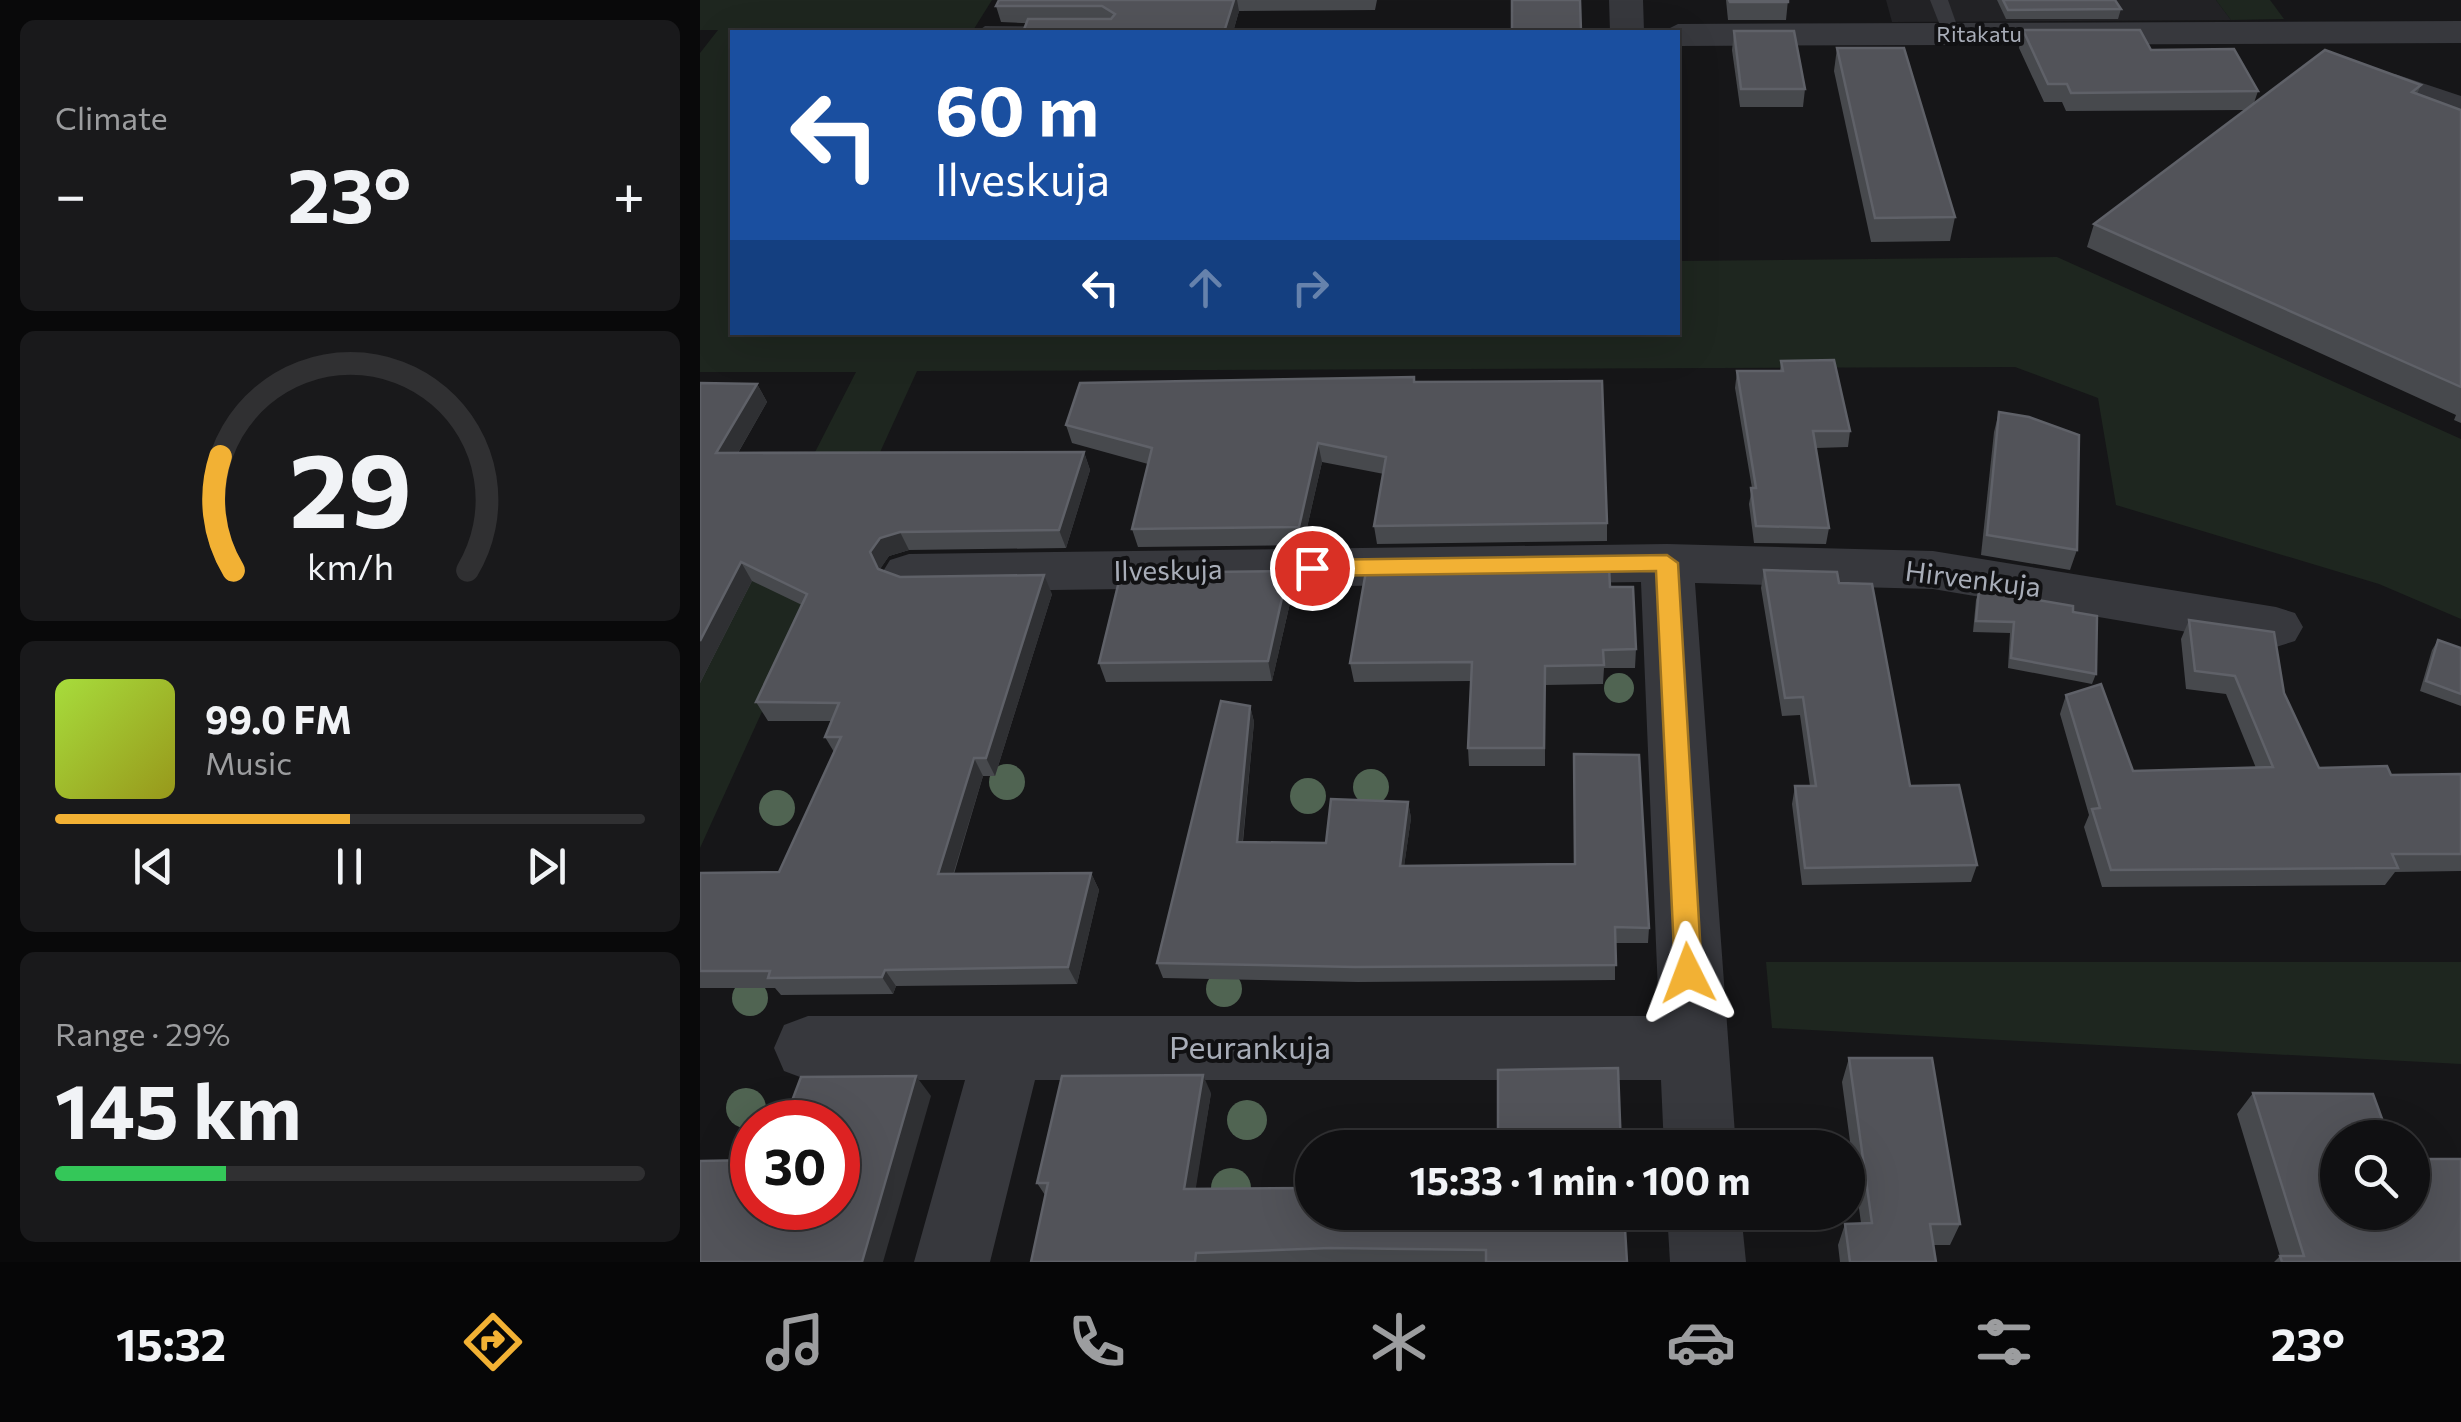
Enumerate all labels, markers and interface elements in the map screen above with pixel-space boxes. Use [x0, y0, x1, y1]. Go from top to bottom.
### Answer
street label: Ritakatu [1936, 20, 2022, 47]
text: 60 m [935, 65, 1099, 150]
icon: left [770, 70, 900, 200]
text: Climate [55, 97, 168, 137]
text: 23° [288, 147, 411, 238]
text: Ilveskuja [935, 150, 1110, 205]
text: − [55, 159, 86, 226]
text: + [613, 159, 645, 226]
icon: left [1073, 260, 1128, 315]
icon: ahead [1178, 260, 1233, 315]
icon: right [1283, 260, 1338, 315]
text: 29 [289, 422, 411, 549]
pin [1270, 526, 1355, 611]
icon: arrive [1285, 541, 1340, 596]
text: km/h [307, 544, 393, 587]
street label: Ilveskuja [1113, 551, 1223, 587]
street label: Hirvenkuja [1903, 553, 2043, 603]
text: 99.0 FM [205, 695, 352, 742]
text: Music [205, 742, 292, 782]
icon: previous [126, 839, 181, 894]
icon: pause [322, 839, 377, 894]
icon: next [519, 839, 574, 894]
position arrow [1636, 921, 1740, 1025]
text: Range · 29% [55, 1013, 230, 1053]
street label: Peurankuja [1169, 1026, 1331, 1066]
text: 145 km [55, 1063, 302, 1154]
speed limit sign: 30 [730, 1100, 860, 1230]
map controls [2320, 1120, 2430, 1230]
button: search [2320, 1120, 2430, 1230]
text: 15:33 · 1 min · 100 m [1410, 1156, 1750, 1203]
icon: directions [458, 1307, 528, 1377]
icon: music [760, 1307, 830, 1377]
icon: phone [1062, 1307, 1132, 1377]
icon: climate [1364, 1307, 1434, 1377]
icon: car [1666, 1307, 1736, 1377]
icon: filters [1969, 1307, 2039, 1377]
text: 15:32 [116, 1315, 226, 1370]
text: 23° [2271, 1315, 2345, 1370]

